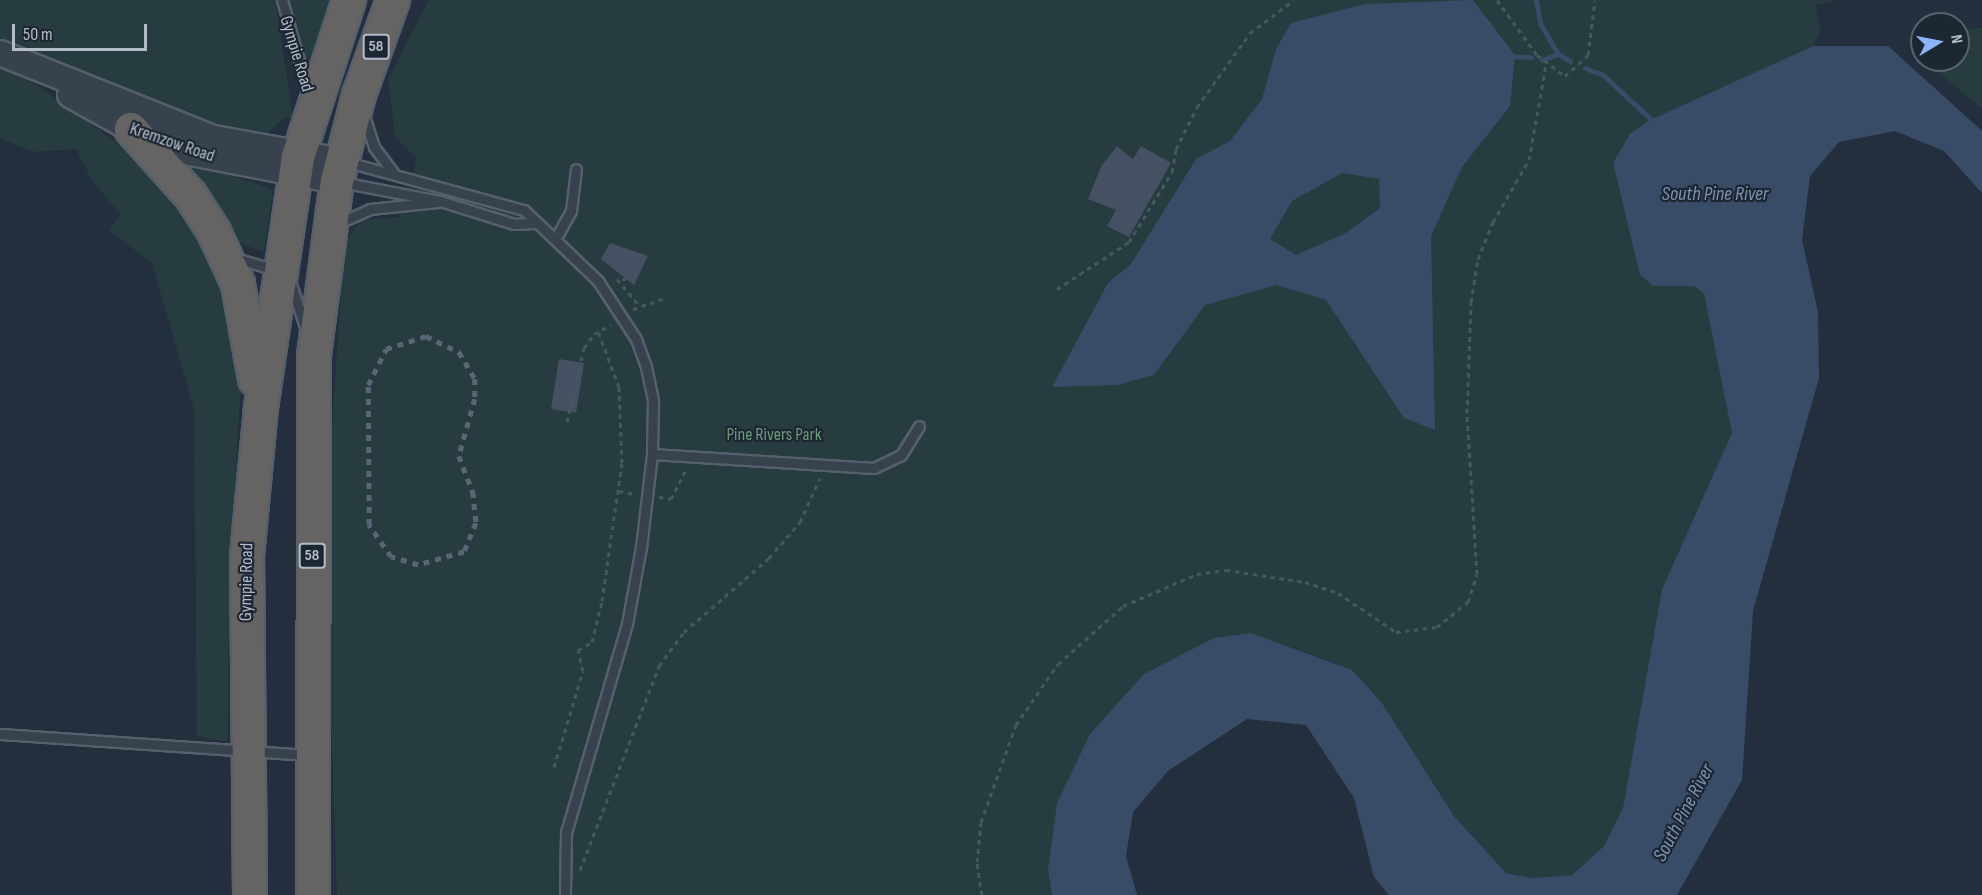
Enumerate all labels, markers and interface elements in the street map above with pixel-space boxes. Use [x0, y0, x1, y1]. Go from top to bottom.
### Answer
scale bar [15, 12, 150, 50]
north arrow [1910, 12, 1970, 72]
street label: Gympie Road [274, 13, 318, 95]
text: 50 m [23, 24, 53, 45]
text: N [1946, 33, 1966, 45]
road number: 58 [362, 34, 389, 60]
street label: Kremzow Road [127, 118, 217, 168]
water label: South Pine River [1662, 182, 1768, 206]
park label: Pine Rivers Park [726, 424, 822, 446]
street label: Gympie Road [236, 543, 258, 621]
road number: 58 [298, 543, 326, 569]
water label: South Pine River [1648, 760, 1720, 866]

